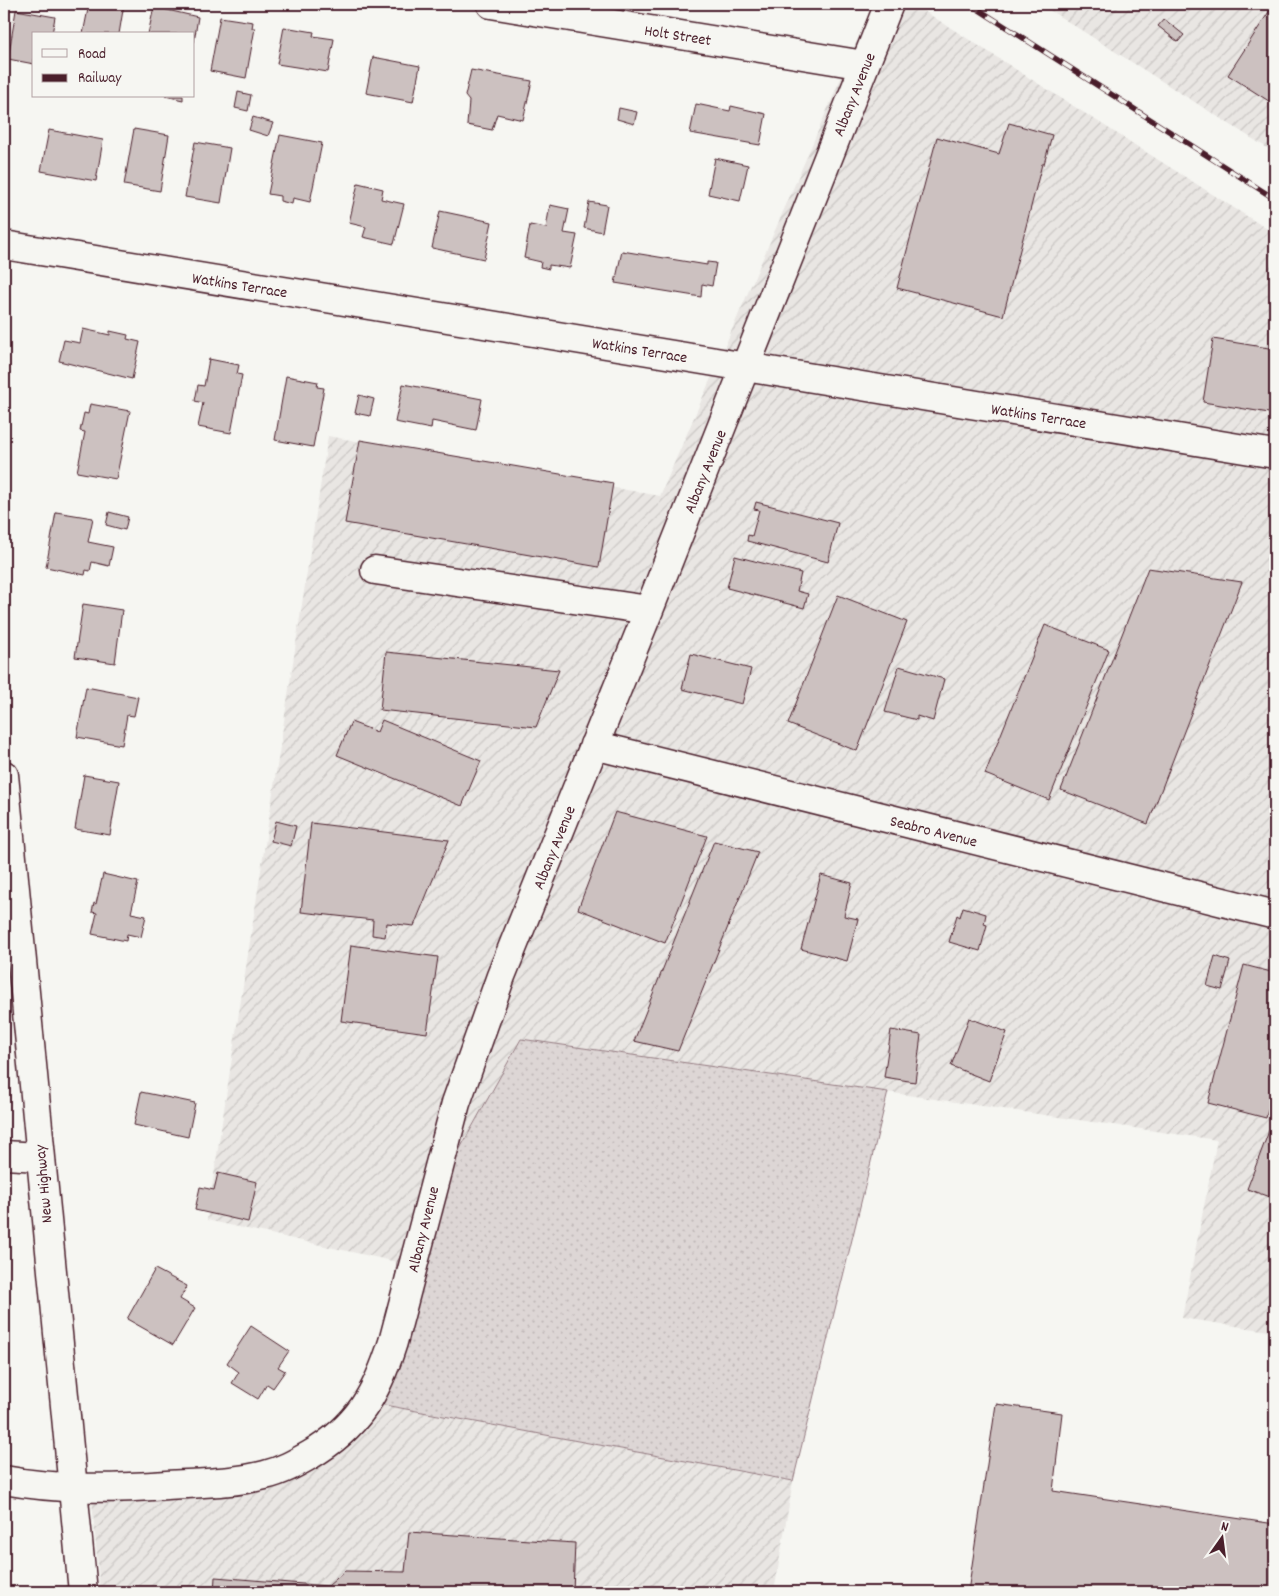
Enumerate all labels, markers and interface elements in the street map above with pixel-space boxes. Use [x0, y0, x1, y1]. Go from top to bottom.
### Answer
street label: Holt Street [642, 20, 713, 53]
legend [32, 32, 195, 98]
text: Road [78, 44, 106, 66]
street label: Albany Avenue [828, 50, 883, 140]
text: Railway [78, 68, 122, 90]
street label: Watkins Terrace [190, 268, 289, 305]
street label: Watkins Terrace [590, 333, 689, 370]
street label: Watkins Terrace [989, 399, 1088, 436]
street label: Albany Avenue [679, 427, 734, 517]
street label: Albany Avenue [528, 803, 583, 893]
street label: Seabro Avenue [887, 810, 979, 854]
street label: New Highway [30, 1143, 59, 1224]
street label: Albany Avenue [403, 1184, 446, 1275]
north arrow [1196, 1514, 1246, 1564]
text: N [1219, 1517, 1231, 1538]

